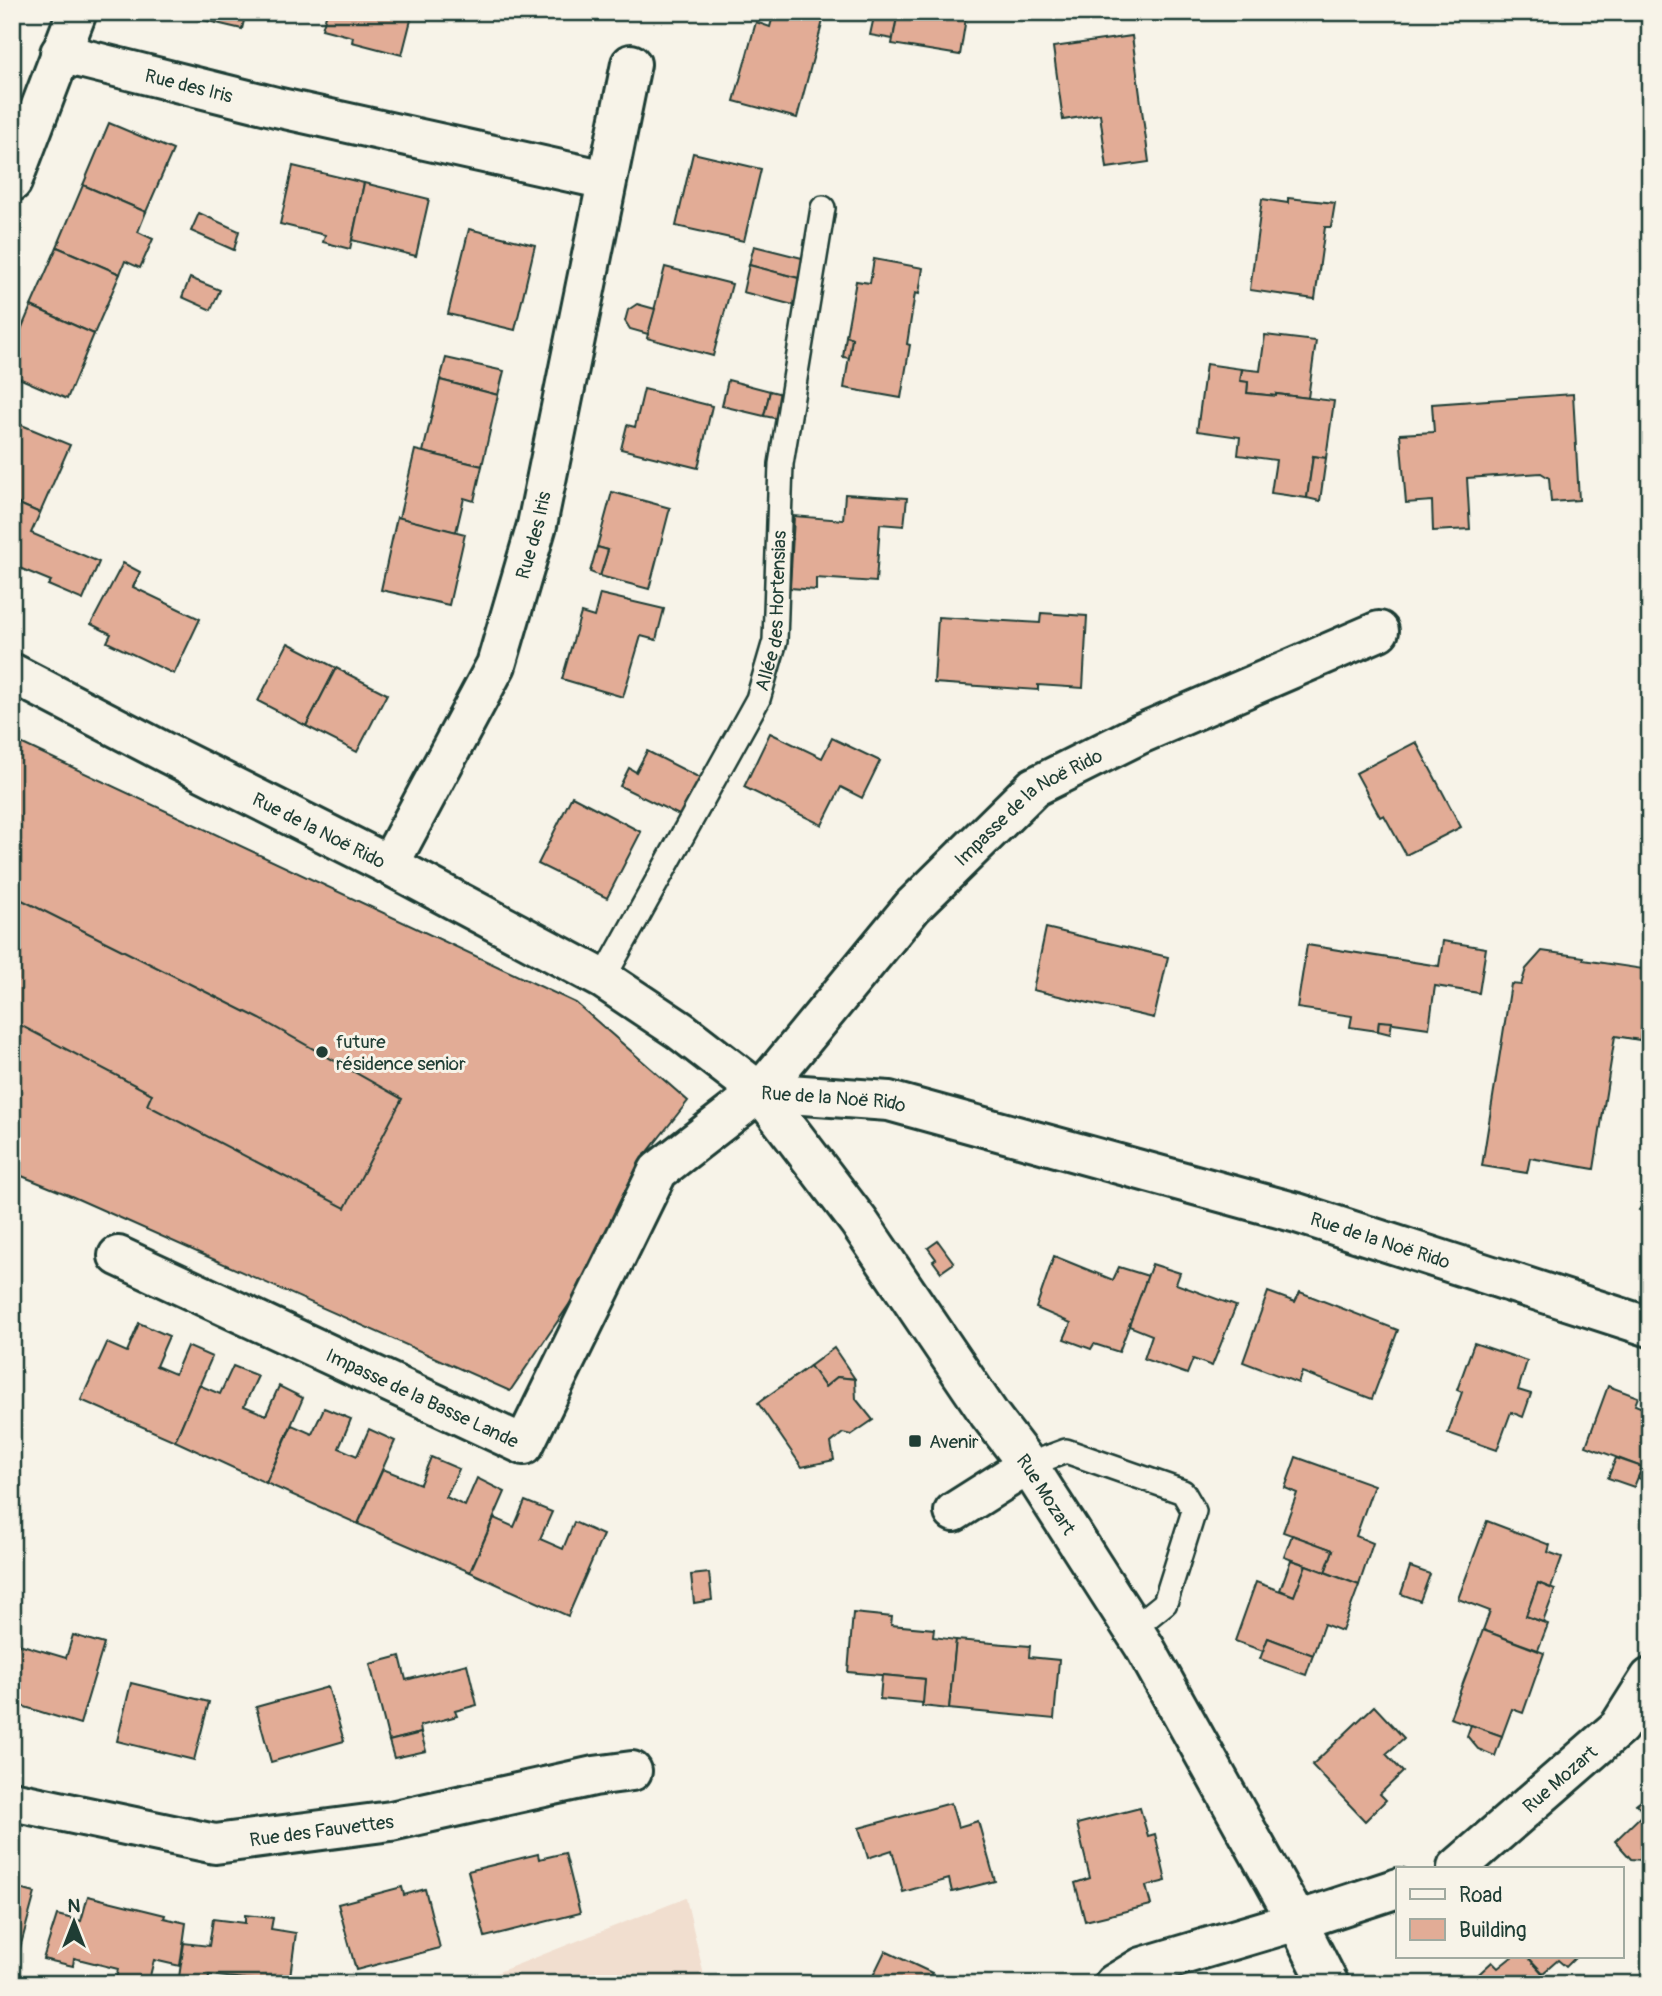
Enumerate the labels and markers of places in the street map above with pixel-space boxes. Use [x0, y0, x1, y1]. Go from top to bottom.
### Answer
place label: future résidence senior [336, 1030, 466, 1076]
marker: future résidence senior [314, 1044, 330, 1060]
place label: Avenir [929, 1430, 979, 1454]
marker: Avenir [907, 1433, 923, 1449]

